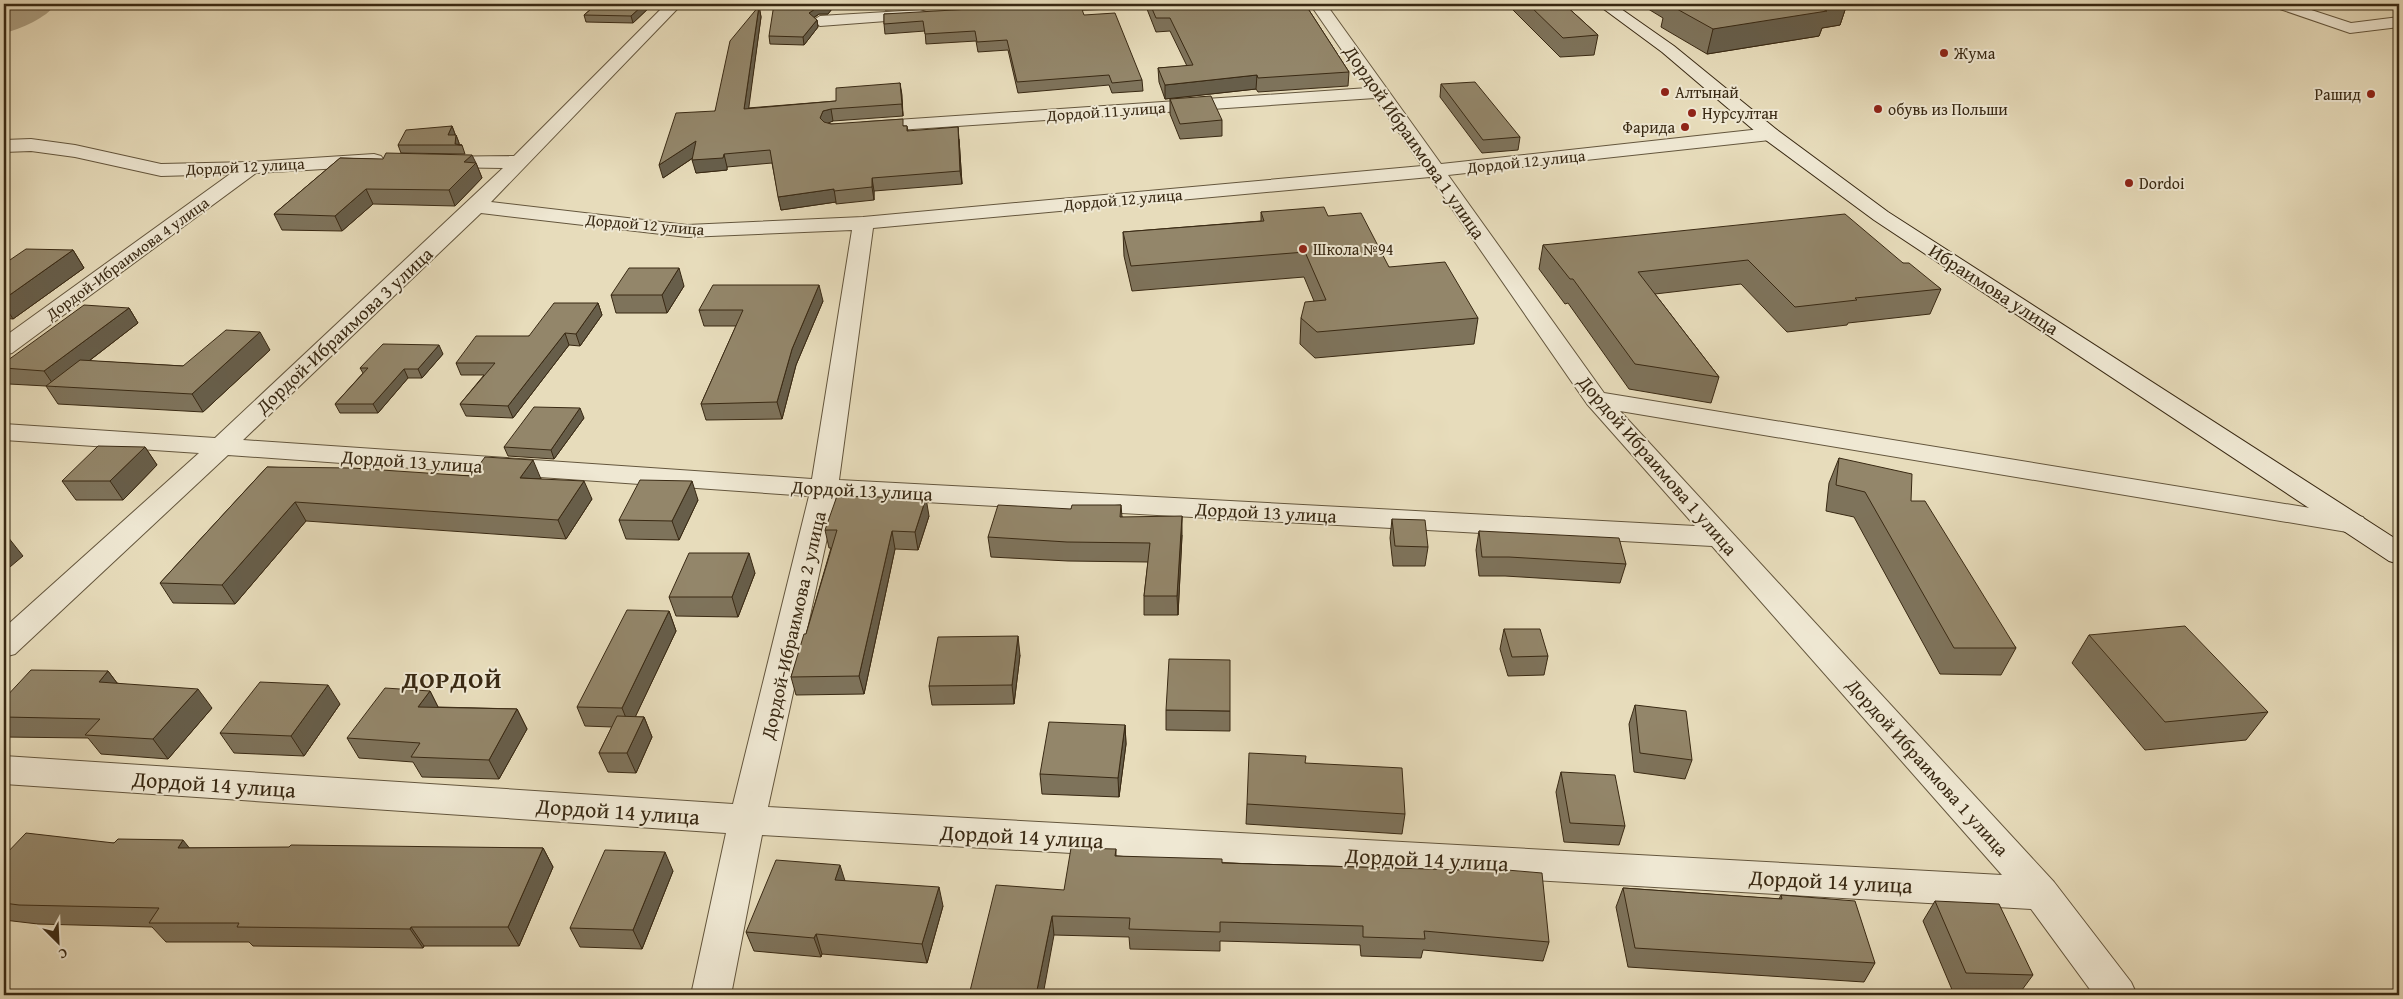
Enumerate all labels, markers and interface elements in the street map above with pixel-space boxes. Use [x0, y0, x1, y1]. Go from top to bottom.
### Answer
street label: Дордой Ибраимова 1 улица [1337, 38, 1493, 245]
place label: Жума [1953, 41, 1996, 65]
marker: Жума [1938, 47, 1950, 59]
place label: Алтынай [1675, 80, 1739, 104]
place label: Рашид [2314, 82, 2361, 106]
marker: Алтынай [1659, 86, 1671, 98]
marker: Рашид [2365, 88, 2377, 100]
street label: Дордой 11 улица [1045, 95, 1167, 127]
place label: обувь из Польши [1888, 97, 2008, 121]
place label: Нурсултан [1702, 101, 1778, 125]
marker: обувь из Польши [1872, 103, 1884, 115]
marker: Нурсултан [1686, 107, 1698, 119]
place label: Фарида [1623, 115, 1675, 139]
marker: Фарида [1679, 121, 1691, 133]
street label: Дордой 12 улица [1465, 143, 1587, 179]
street label: Дордой 12 улица [184, 151, 305, 181]
place label: Dordoi [2139, 171, 2185, 195]
marker: Dordoi [2123, 177, 2135, 189]
street label: Дордой 12 улица [1062, 182, 1184, 216]
street label: Дордой-Ибраимова 4 улица [40, 190, 214, 326]
street label: Дордой 12 улица [584, 207, 706, 241]
street label: Ибраимова улица [1923, 236, 2065, 342]
place label: Школа №94 [1313, 237, 1394, 261]
street label: Дордой-Ибраимова 3 улица [248, 240, 439, 421]
marker: Школа №94 [1297, 243, 1309, 255]
street label: Дордой Ибраимова 1 улица [1571, 368, 1744, 561]
street label: Дордой 13 улица [340, 442, 483, 480]
street label: Дордой 13 улица [790, 472, 933, 508]
street label: Дордой 13 улица [1194, 494, 1337, 530]
street label: Дордой-Ибраимова 2 улица [753, 508, 833, 743]
district label: ДОРДОЙ [401, 662, 502, 697]
street label: Дордой Ибраимова 1 улица [1840, 671, 2016, 862]
street label: Дордой 14 улица [130, 762, 297, 806]
street label: Дордой 14 улица [534, 789, 701, 833]
street label: Дордой 14 улица [938, 816, 1105, 856]
street label: Дордой 14 улица [1343, 839, 1510, 879]
street label: Дордой 14 улица [1747, 861, 1914, 901]
north arrow [32, 916, 82, 966]
text: С [56, 943, 71, 965]

